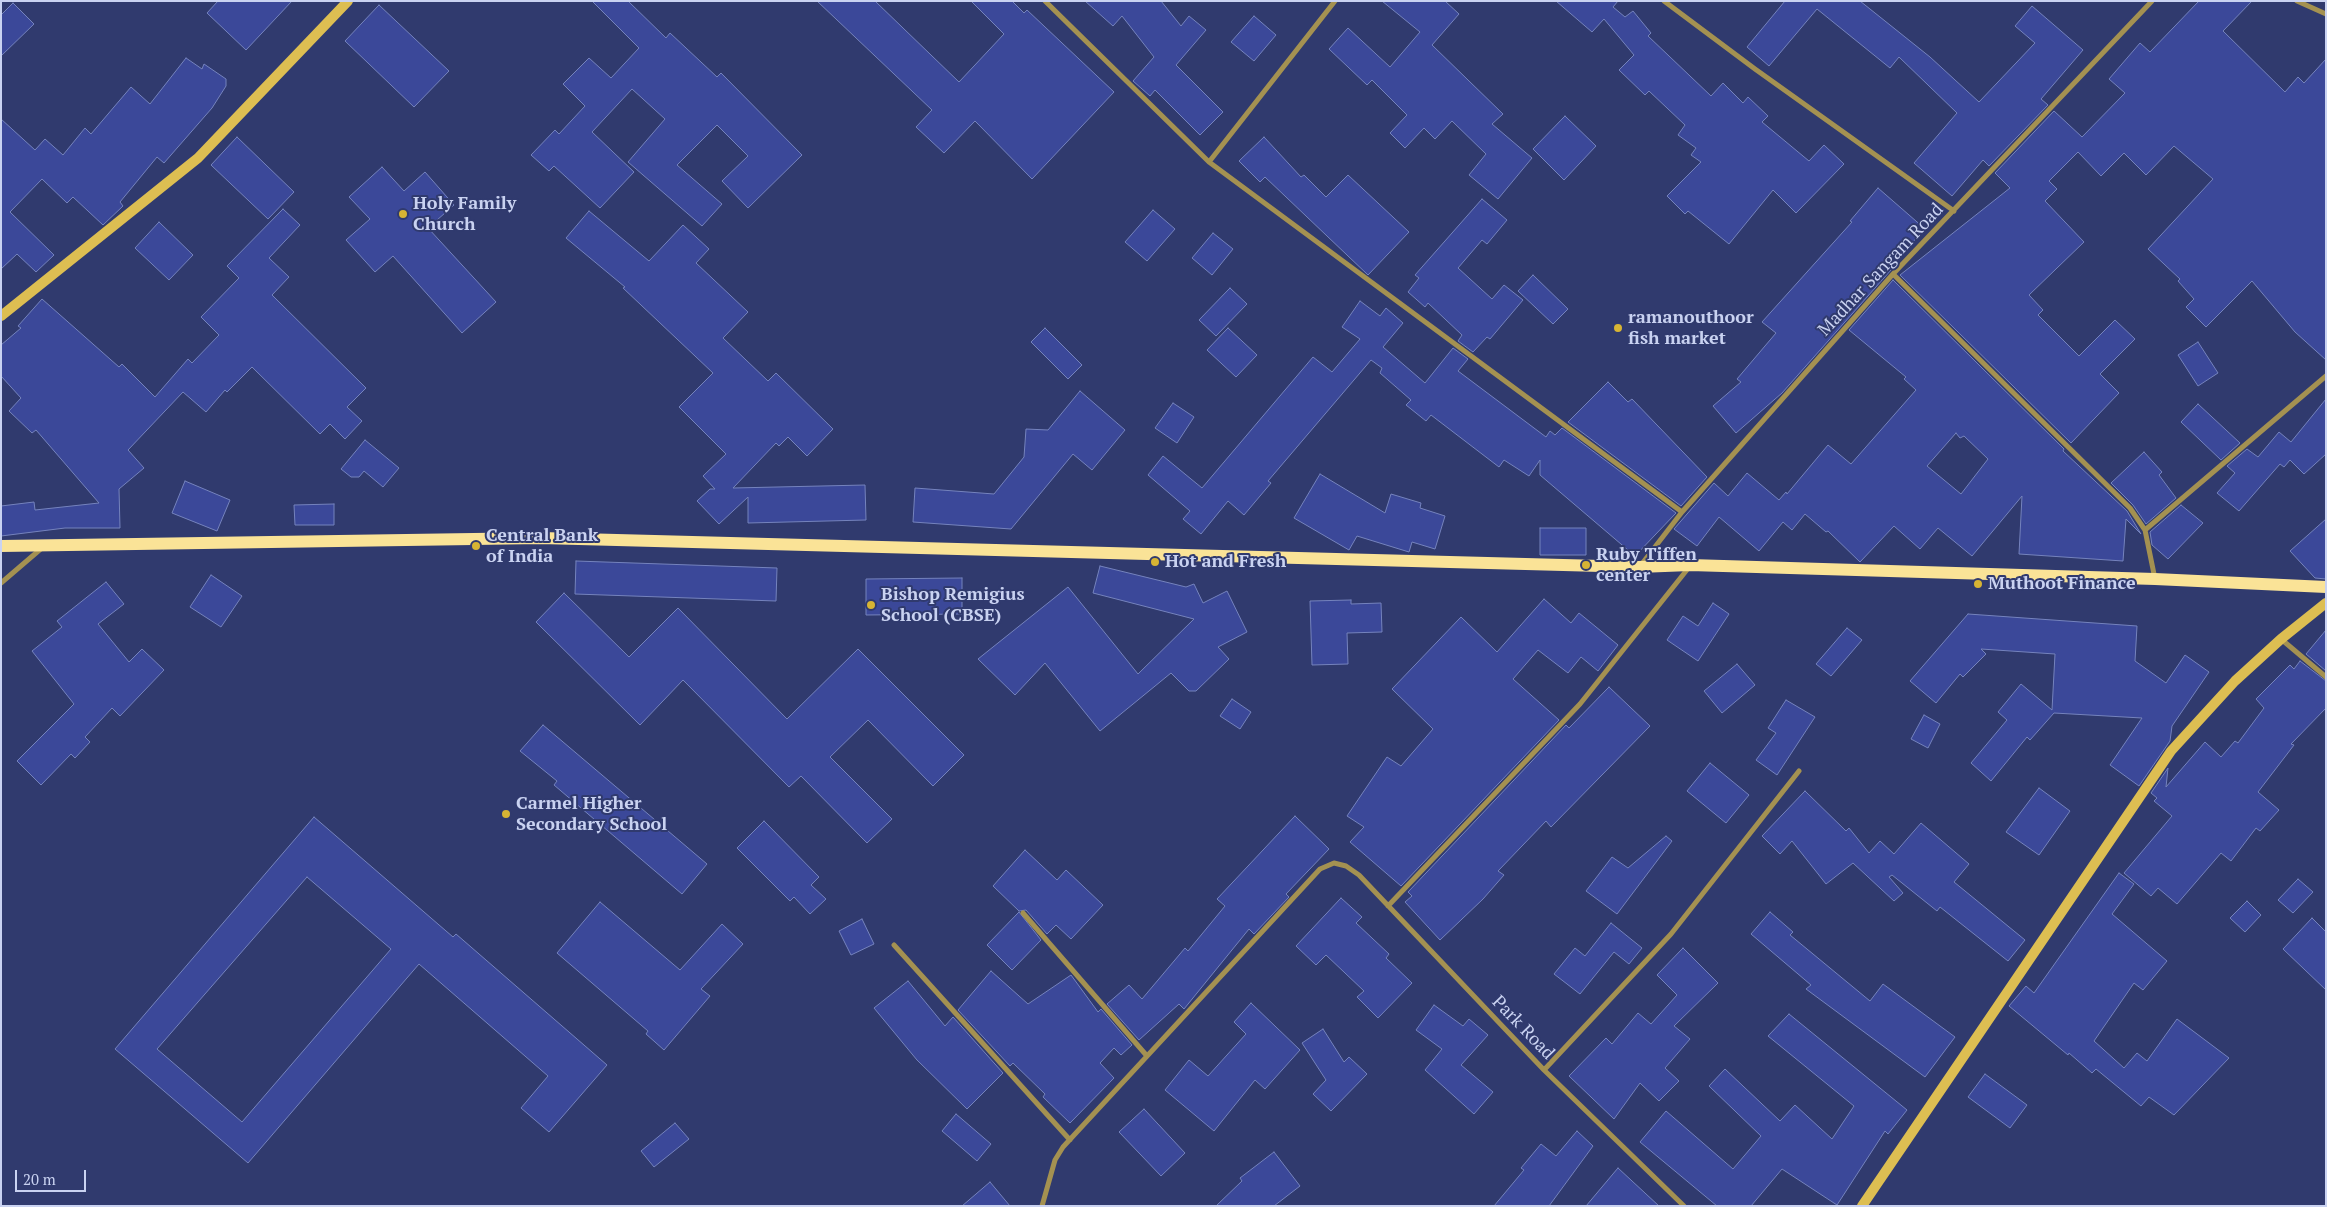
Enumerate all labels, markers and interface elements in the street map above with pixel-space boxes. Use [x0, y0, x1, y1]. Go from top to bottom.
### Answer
place label: Holy Family Church [413, 193, 516, 235]
street label: Madhar Sangam Road [1814, 199, 1948, 341]
marker: Holy Family Church [397, 208, 409, 220]
place label: ramanouthoor fish market [1628, 307, 1754, 350]
marker: ramanouthoor fish market [1612, 322, 1624, 334]
place label: Central Bank of India [486, 525, 598, 568]
marker: Central Bank of India [470, 540, 482, 552]
place label: Ruby Tiffen center [1596, 544, 1697, 586]
place label: Hot and Fresh [1165, 551, 1286, 573]
marker: Hot and Fresh [1149, 556, 1161, 568]
marker: Ruby Tiffen center [1580, 559, 1592, 571]
place label: Muthoot Finance [1988, 573, 2136, 595]
marker: Muthoot Finance [1972, 578, 1984, 590]
place label: Bishop Remigius School (CBSE) [881, 584, 1025, 626]
marker: Bishop Remigius School (CBSE) [865, 599, 877, 611]
place label: Carmel Higher Secondary School [516, 793, 667, 836]
marker: Carmel Higher Secondary School [500, 808, 512, 820]
street label: Park Road [1487, 992, 1559, 1064]
scale bar [18, 1160, 89, 1192]
text: 20 m [23, 1169, 56, 1189]

